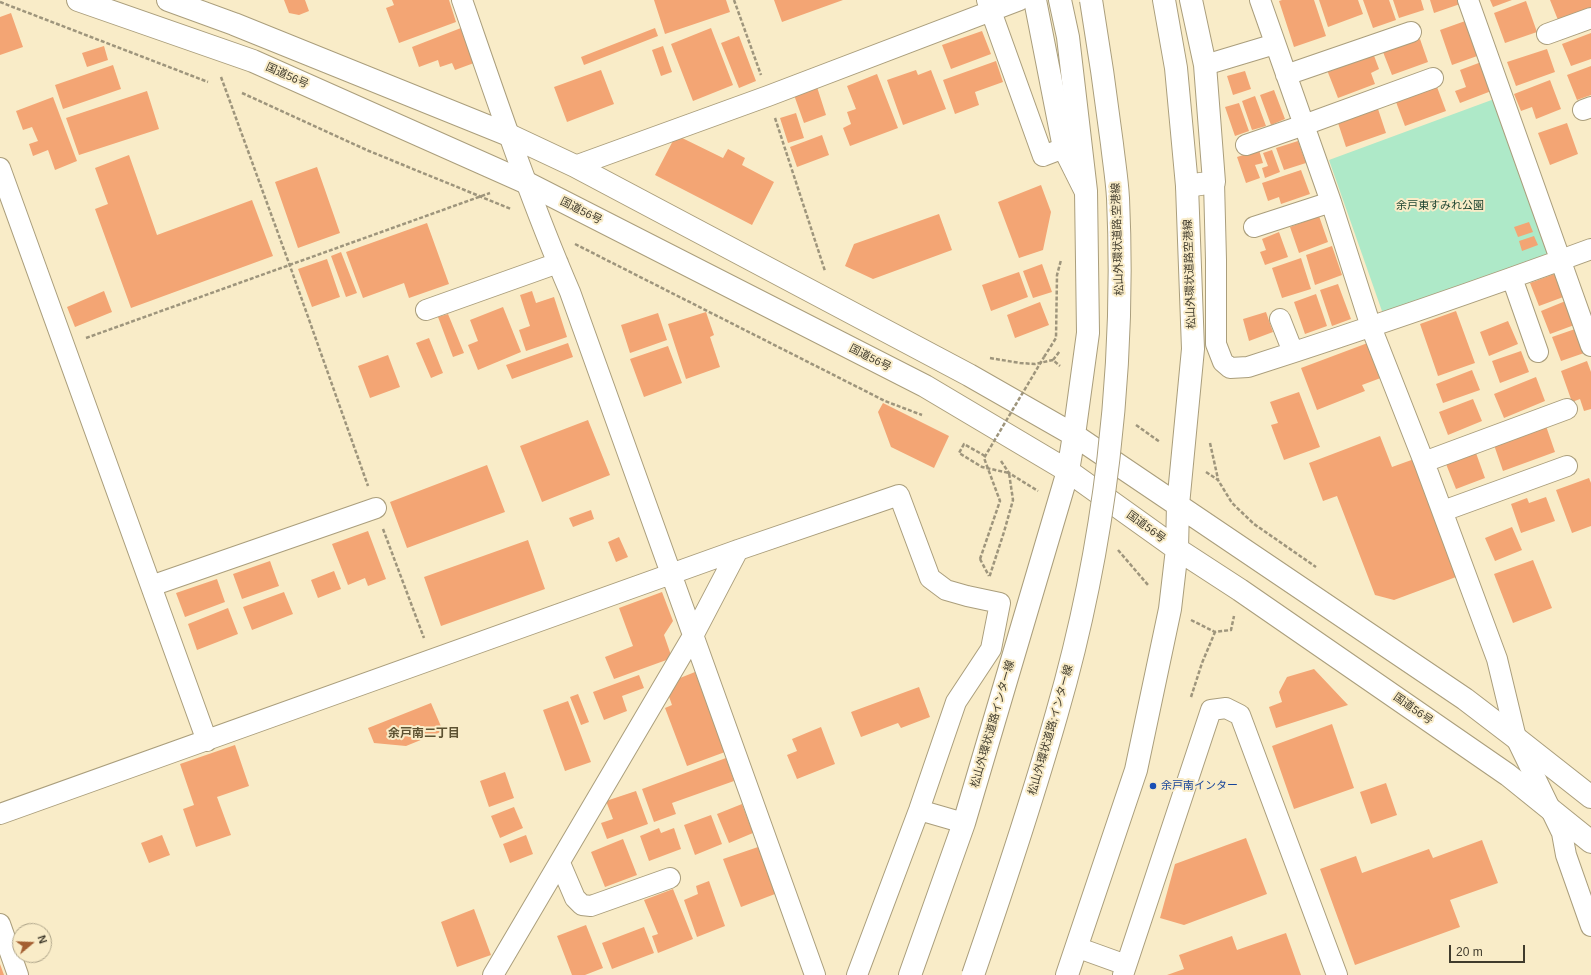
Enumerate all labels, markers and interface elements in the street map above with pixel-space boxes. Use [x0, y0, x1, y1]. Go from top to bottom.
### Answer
street label: 国道56号 [264, 61, 310, 91]
street label: 松山外環状道路;空港線 [1109, 182, 1127, 296]
street label: 国道56号 [558, 195, 604, 227]
park label: 余戸東すみれ公園 [1396, 199, 1484, 213]
street label: 松山外環状道路空港線 [1181, 219, 1199, 329]
street label: 国道56号 [847, 342, 893, 374]
street label: 国道56号 [1124, 508, 1168, 546]
street label: 松山外環状道路インター線 [968, 659, 1018, 789]
street label: 松山外環状道路;インター線 [1026, 663, 1076, 797]
street label: 国道56号 [1391, 691, 1435, 727]
district label: 余戸南二丁目 [388, 727, 460, 741]
place label: 余戸南インター [1161, 779, 1238, 793]
marker: 余戸南インター [1148, 781, 1158, 791]
north arrow [12, 923, 52, 963]
text: N [35, 934, 49, 945]
scale bar [1451, 937, 1527, 963]
text: 20 m [1456, 945, 1483, 959]

